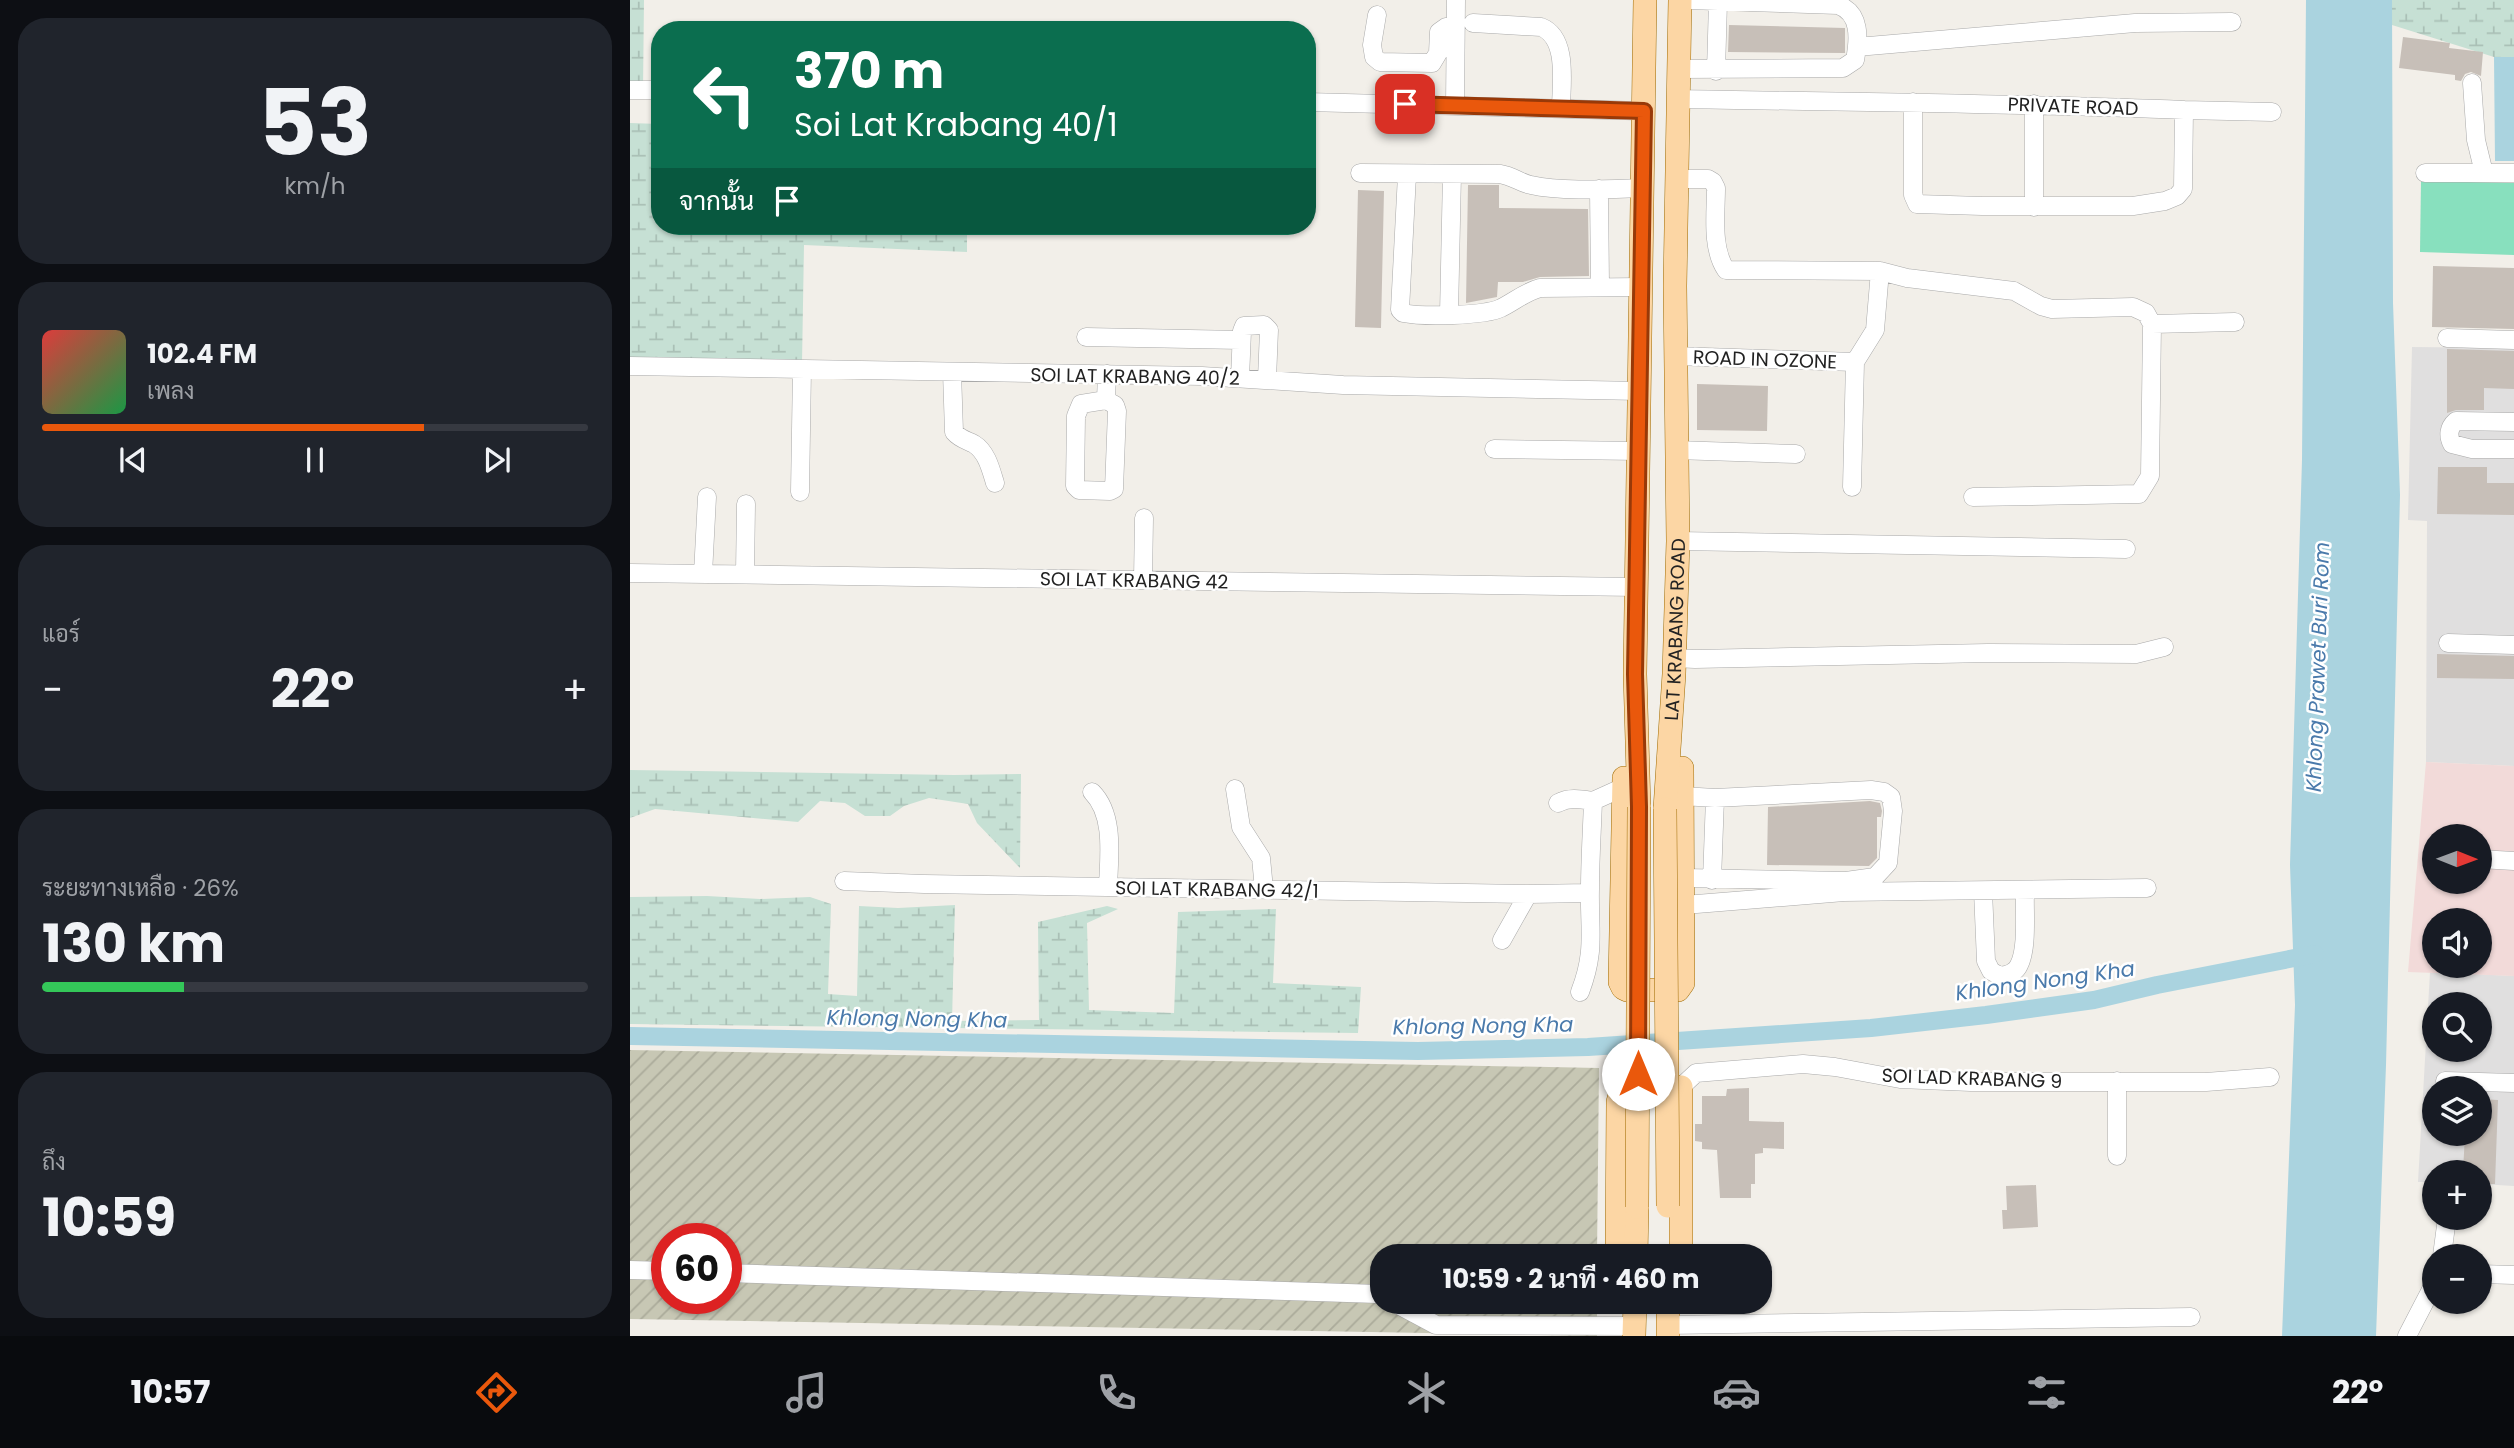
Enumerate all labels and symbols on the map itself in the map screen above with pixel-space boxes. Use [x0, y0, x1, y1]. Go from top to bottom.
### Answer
pin [1375, 74, 1435, 134]
street label: PRIVATE ROAD [2007, 91, 2139, 122]
street label: ROAD IN OZONE [1692, 343, 1837, 376]
street label: SOI LAT KRABANG 40/2 [1030, 361, 1240, 392]
street label: LAT KRABANG ROAD [1658, 538, 1692, 721]
water label: Khlong Prawet Buri Rom [2299, 541, 2336, 793]
street label: SOI LAT KRABANG 42 [1040, 565, 1229, 596]
north arrow [2422, 824, 2492, 894]
street label: SOI LAT KRABANG 42/1 [1115, 874, 1319, 905]
water label: Khlong Nong Kha [1953, 954, 2136, 1007]
water label: Khlong Nong Kha [826, 1002, 1008, 1035]
water label: Khlong Nong Kha [1392, 1009, 1574, 1042]
position arrow [1601, 1037, 1675, 1111]
street label: SOI LAD KRABANG 9 [1881, 1062, 2063, 1095]
speed limit sign: 60 [651, 1223, 742, 1314]

